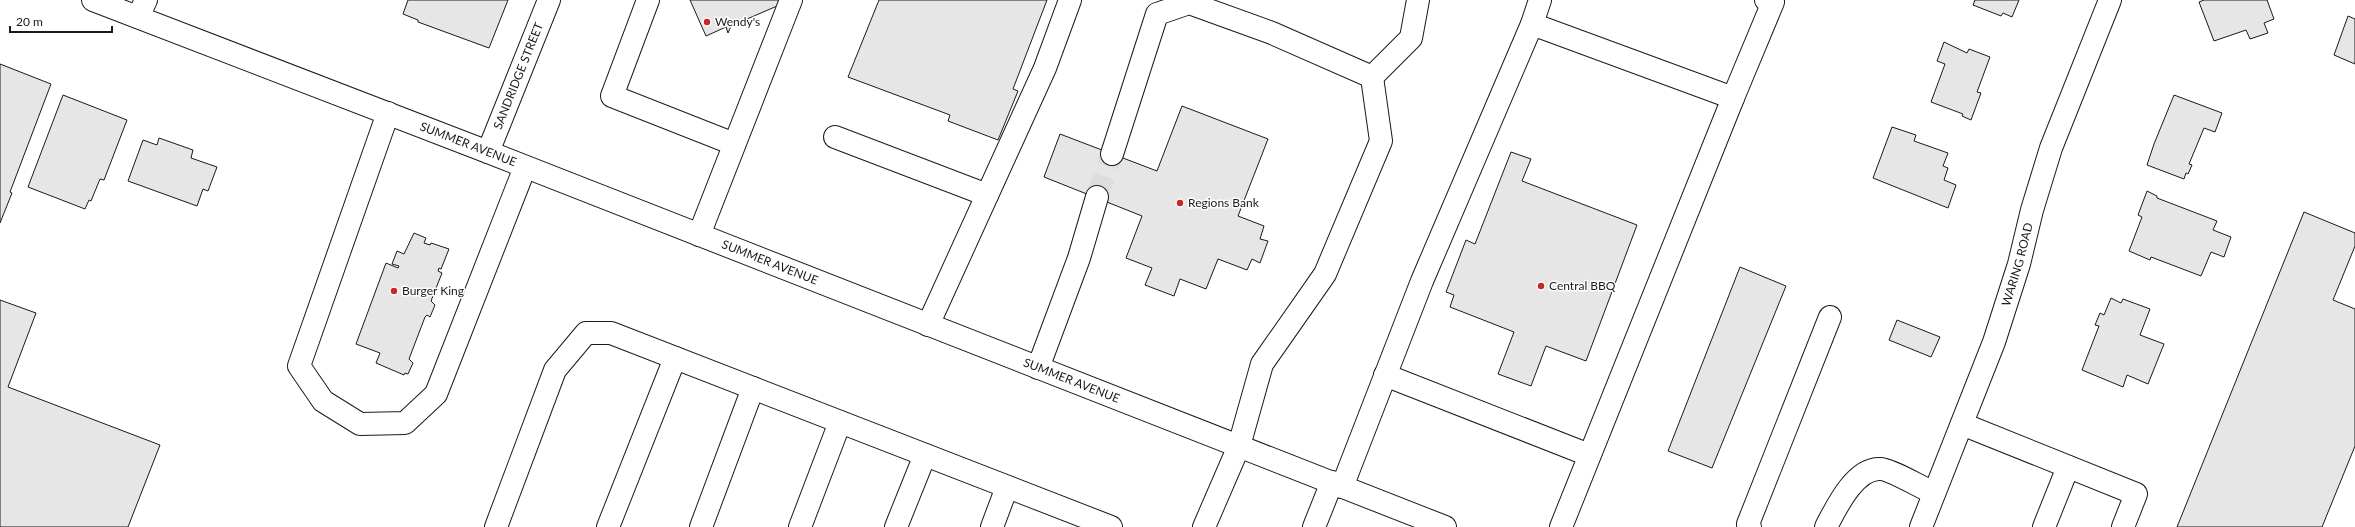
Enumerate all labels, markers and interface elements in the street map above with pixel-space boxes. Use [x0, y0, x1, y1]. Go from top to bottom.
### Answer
scale bar [10, 8, 112, 34]
text: 20 m [16, 14, 43, 29]
place label: Wendy's [715, 14, 760, 29]
marker: Wendy's [702, 17, 712, 27]
street label: SANDRIDGE STREET [490, 20, 546, 131]
street label: SUMMER AVENUE [418, 119, 519, 169]
place label: Regions Bank [1188, 195, 1260, 210]
marker: Regions Bank [1175, 198, 1185, 208]
street label: WARING ROAD [1998, 221, 2036, 308]
street label: SUMMER AVENUE [720, 236, 820, 288]
place label: Central BBQ [1549, 278, 1616, 293]
marker: Central BBQ [1536, 281, 1546, 291]
place label: Burger King [402, 283, 464, 298]
marker: Burger King [389, 286, 399, 296]
street label: SUMMER AVENUE [1021, 355, 1122, 406]

